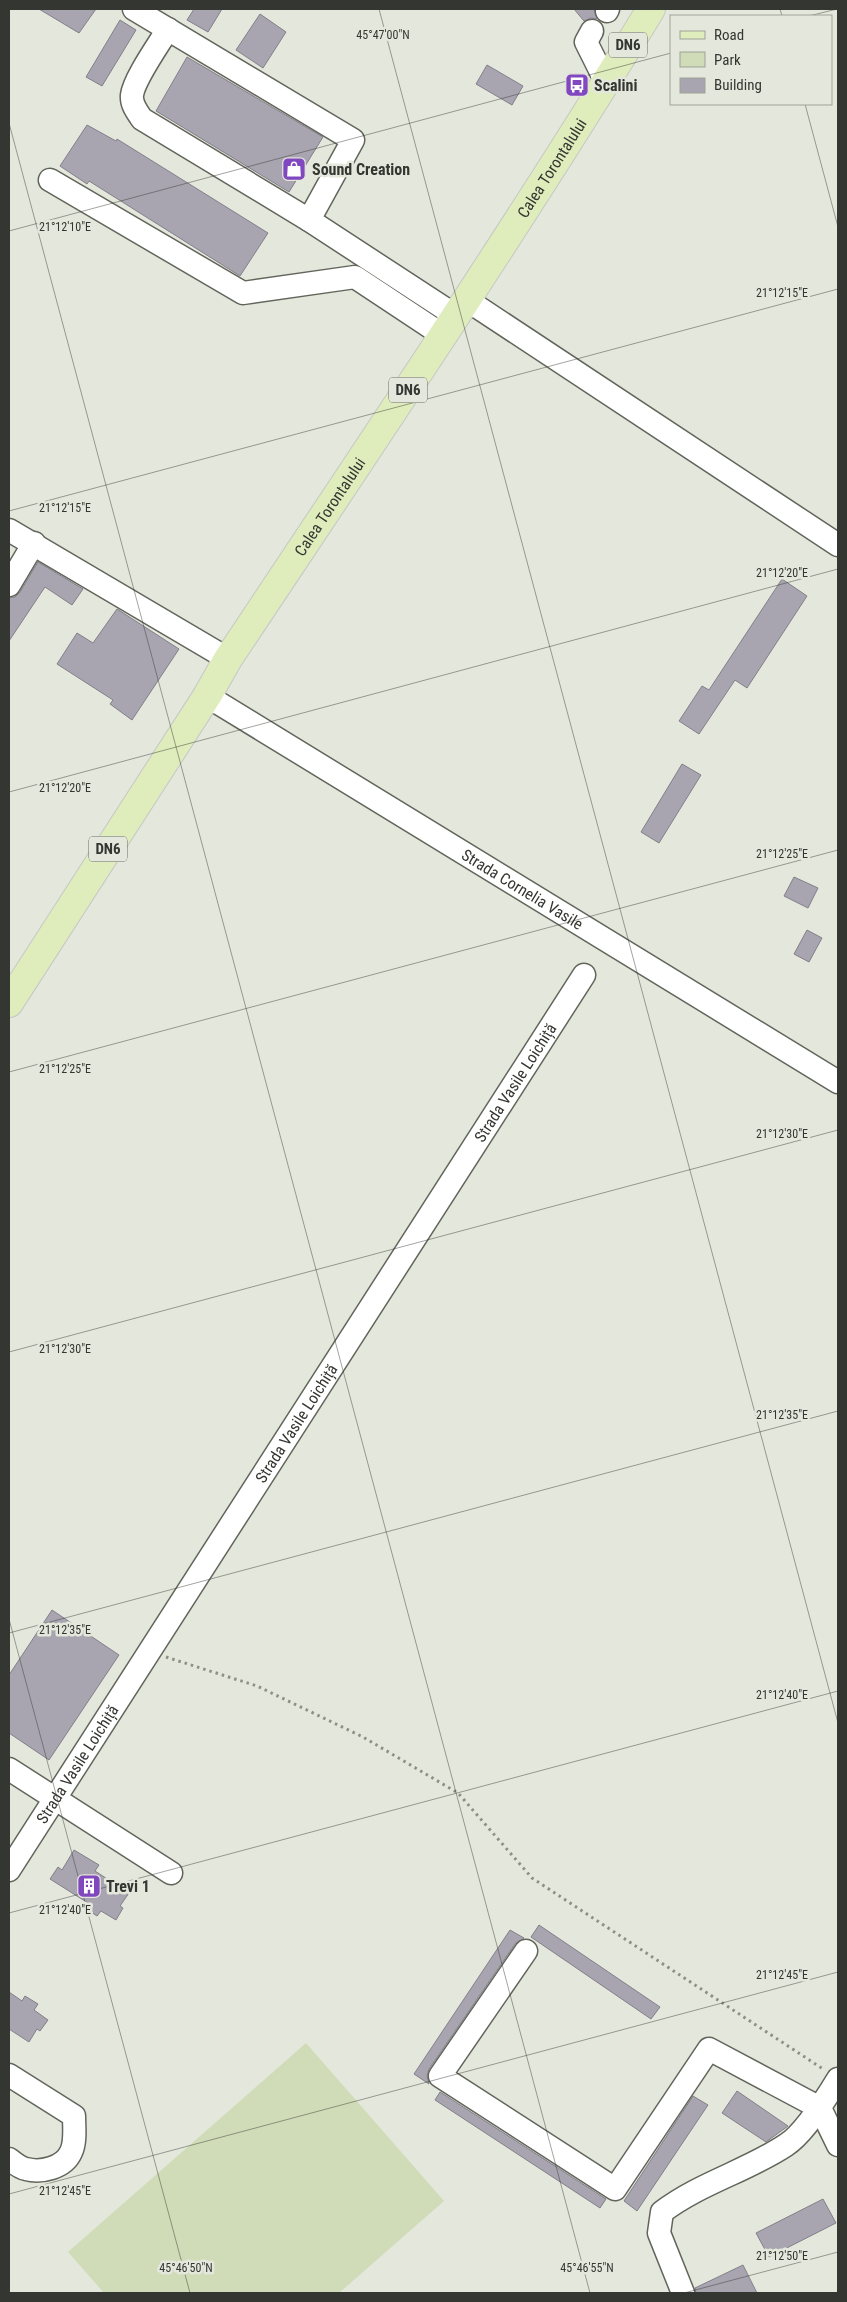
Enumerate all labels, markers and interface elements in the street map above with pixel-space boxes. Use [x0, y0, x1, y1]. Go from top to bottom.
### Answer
legend [670, 15, 832, 105]
text: Road [714, 26, 744, 44]
text: 45°47'00"N [356, 28, 410, 42]
road number: DN6 [609, 32, 647, 58]
text: Park [714, 51, 741, 69]
bus stop icon: Scalini [564, 72, 590, 98]
place label: Scalini [594, 76, 638, 95]
text: Building [714, 76, 762, 94]
street label: Calea Torontalului [513, 115, 591, 221]
shop icon: Sound Creation [281, 156, 307, 182]
place label: Sound Creation [312, 160, 410, 179]
text: 21°12'10"E [39, 220, 91, 234]
text: 21°12'15"E [756, 286, 808, 300]
road number: DN6 [389, 378, 427, 402]
street label: Calea Torontalului [290, 454, 369, 560]
text: 21°12'15"E [39, 501, 91, 515]
text: 21°12'20"E [756, 566, 808, 580]
text: 21°12'20"E [39, 781, 91, 795]
road number: DN6 [89, 836, 127, 862]
street label: Strada Cornelia Vasile [458, 845, 587, 934]
text: 21°12'25"E [756, 847, 808, 861]
street label: Strada Vasile Loichiță [470, 1020, 560, 1146]
text: 21°12'25"E [39, 1062, 91, 1076]
text: 21°12'30"E [756, 1127, 808, 1141]
text: 21°12'30"E [39, 1342, 91, 1356]
street label: Strada Vasile Loichiță [251, 1361, 341, 1486]
text: 21°12'35"E [756, 1408, 808, 1422]
text: 21°12'35"E [39, 1623, 91, 1637]
text: 21°12'40"E [756, 1688, 808, 1702]
street label: Strada Vasile Loichiță [32, 1701, 123, 1827]
building icon: Trevi 1 [76, 1873, 102, 1899]
place label: Trevi 1 [106, 1877, 150, 1896]
text: 21°12'40"E [39, 1903, 91, 1917]
text: 21°12'45"E [756, 1968, 808, 1982]
text: 21°12'45"E [39, 2184, 91, 2198]
text: 21°12'50"E [756, 2249, 808, 2263]
text: 45°46'50"N [159, 2261, 213, 2275]
text: 45°46'55"N [560, 2261, 614, 2275]

